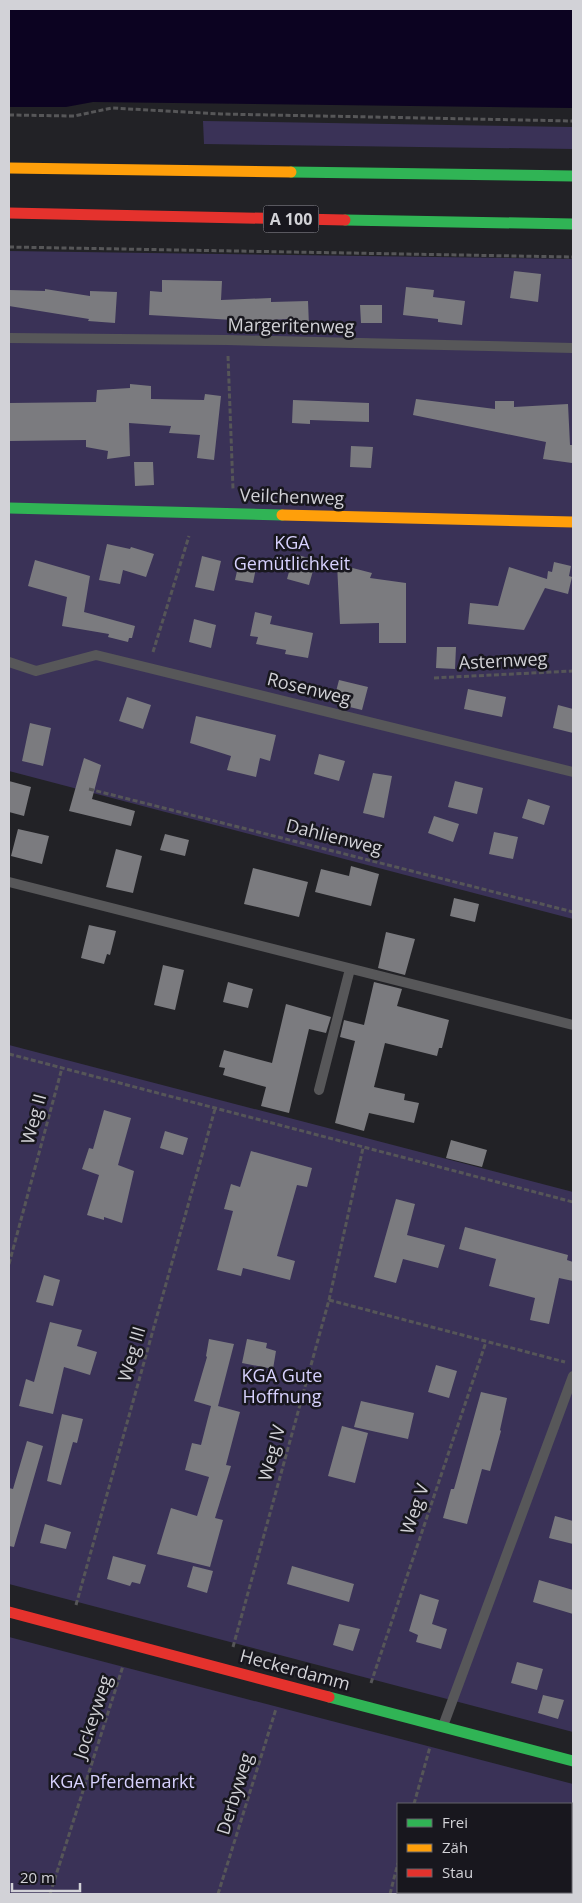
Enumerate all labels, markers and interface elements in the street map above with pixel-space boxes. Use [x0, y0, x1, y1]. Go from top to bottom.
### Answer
road number: A 100 [264, 205, 318, 232]
street label: Margeritenweg [227, 312, 355, 338]
street label: Veilchenweg [239, 482, 345, 510]
park label: KGA Gemütlichkeit [234, 530, 350, 575]
street label: Asternweg [458, 646, 548, 674]
street label: Rosenweg [265, 666, 354, 710]
street label: Dahlienweg [284, 813, 385, 860]
street label: Weg II [15, 1091, 51, 1147]
street label: Weg III [112, 1323, 150, 1384]
park label: KGA Gute Hoffnung [242, 1363, 322, 1408]
street label: Weg IV [252, 1422, 290, 1483]
street label: Weg V [394, 1480, 434, 1537]
street label: Heckerdamm [237, 1643, 353, 1695]
street label: Jockeyweg [67, 1672, 117, 1764]
street label: Derbyweg [210, 1750, 258, 1838]
park label: KGA Pferdemarkt [49, 1769, 195, 1793]
legend [397, 1803, 572, 1893]
text: Frei [442, 1812, 468, 1832]
text: Zäh [442, 1837, 468, 1857]
scale bar [12, 1860, 80, 1892]
text: Stau [442, 1862, 473, 1882]
text: 20 m [20, 1867, 55, 1887]

